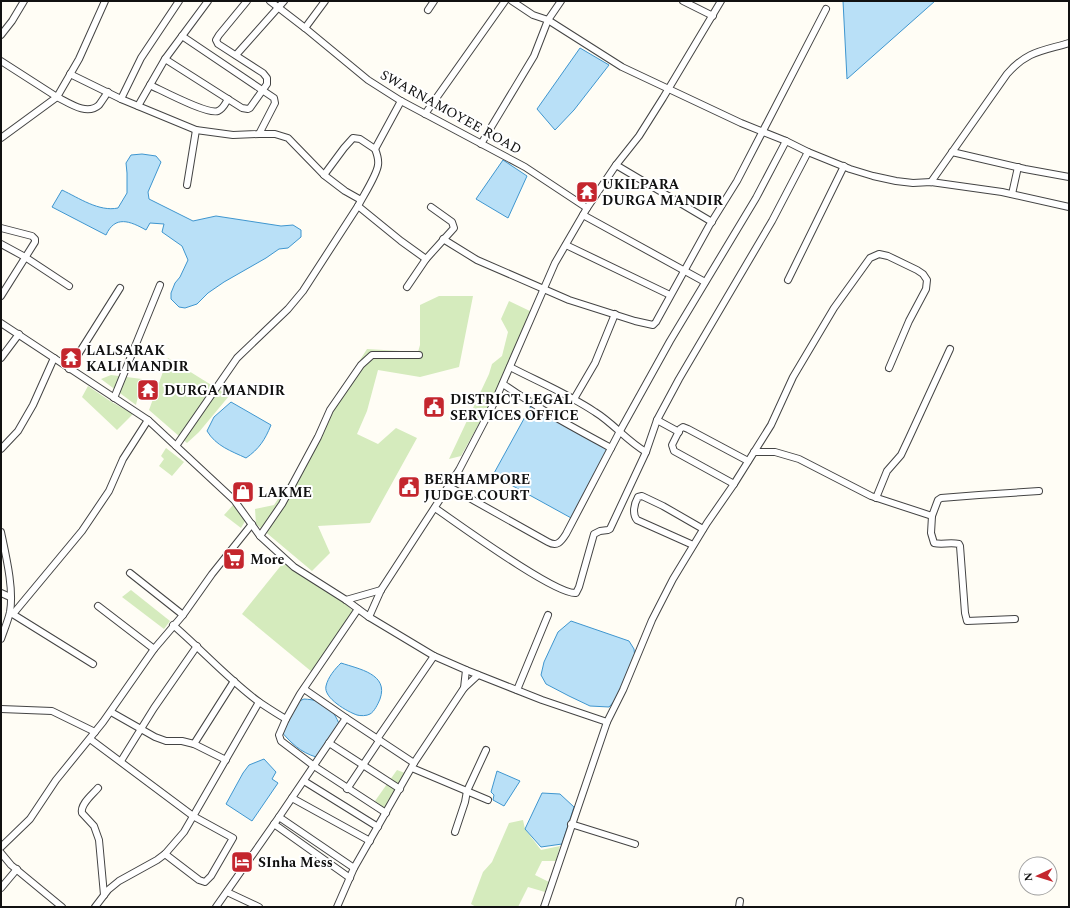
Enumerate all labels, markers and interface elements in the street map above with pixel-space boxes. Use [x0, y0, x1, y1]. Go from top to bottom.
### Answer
street label: SWARNAMOYEE ROAD [376, 64, 526, 160]
place label: UKILPARA DURGA MANDIR [602, 174, 724, 211]
temple icon: UKILPARA DURGA MANDIR [574, 179, 600, 205]
place label: LALSARAK KALI MANDIR [86, 340, 190, 377]
temple icon: LALSARAK KALI MANDIR [58, 345, 84, 371]
temple icon: DURGA MANDIR [135, 377, 161, 403]
place label: DURGA MANDIR [164, 380, 286, 401]
place label: DISTRICT LEGAL SERVICES OFFICE [450, 389, 579, 426]
public building icon: DISTRICT LEGAL SERVICES OFFICE [421, 394, 447, 420]
place label: BERHAMPORE JUDGE COURT [424, 469, 530, 506]
public building icon: BERHAMPORE JUDGE COURT [396, 474, 422, 500]
shop icon: LAKME [230, 479, 256, 505]
place label: LAKME [258, 482, 312, 503]
supermarket icon: More [221, 546, 247, 572]
place label: More [250, 549, 285, 570]
hotel icon: SInha Mess [229, 849, 255, 875]
place label: SInha Mess [258, 852, 333, 873]
north arrow [1018, 856, 1058, 896]
text: N [1020, 872, 1037, 882]

